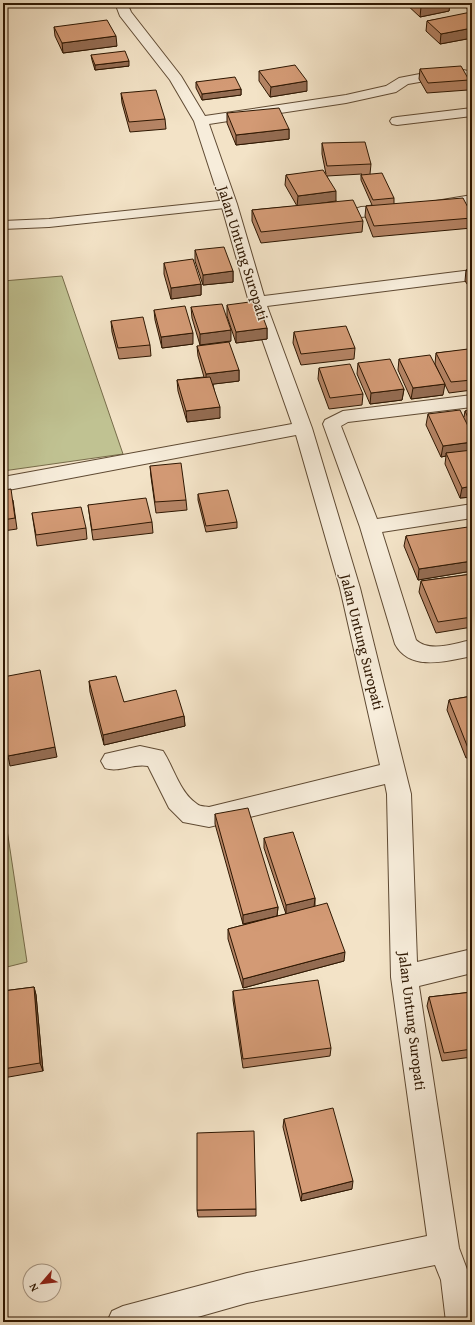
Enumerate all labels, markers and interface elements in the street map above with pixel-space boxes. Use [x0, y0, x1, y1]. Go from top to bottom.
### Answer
street label: Jalan Untung Suropati [212, 181, 274, 323]
street label: Jalan Untung Suropati [335, 570, 390, 712]
street label: Jalan Untung Suropati [393, 948, 431, 1091]
north arrow [22, 1263, 62, 1303]
text: N [24, 1280, 42, 1295]

